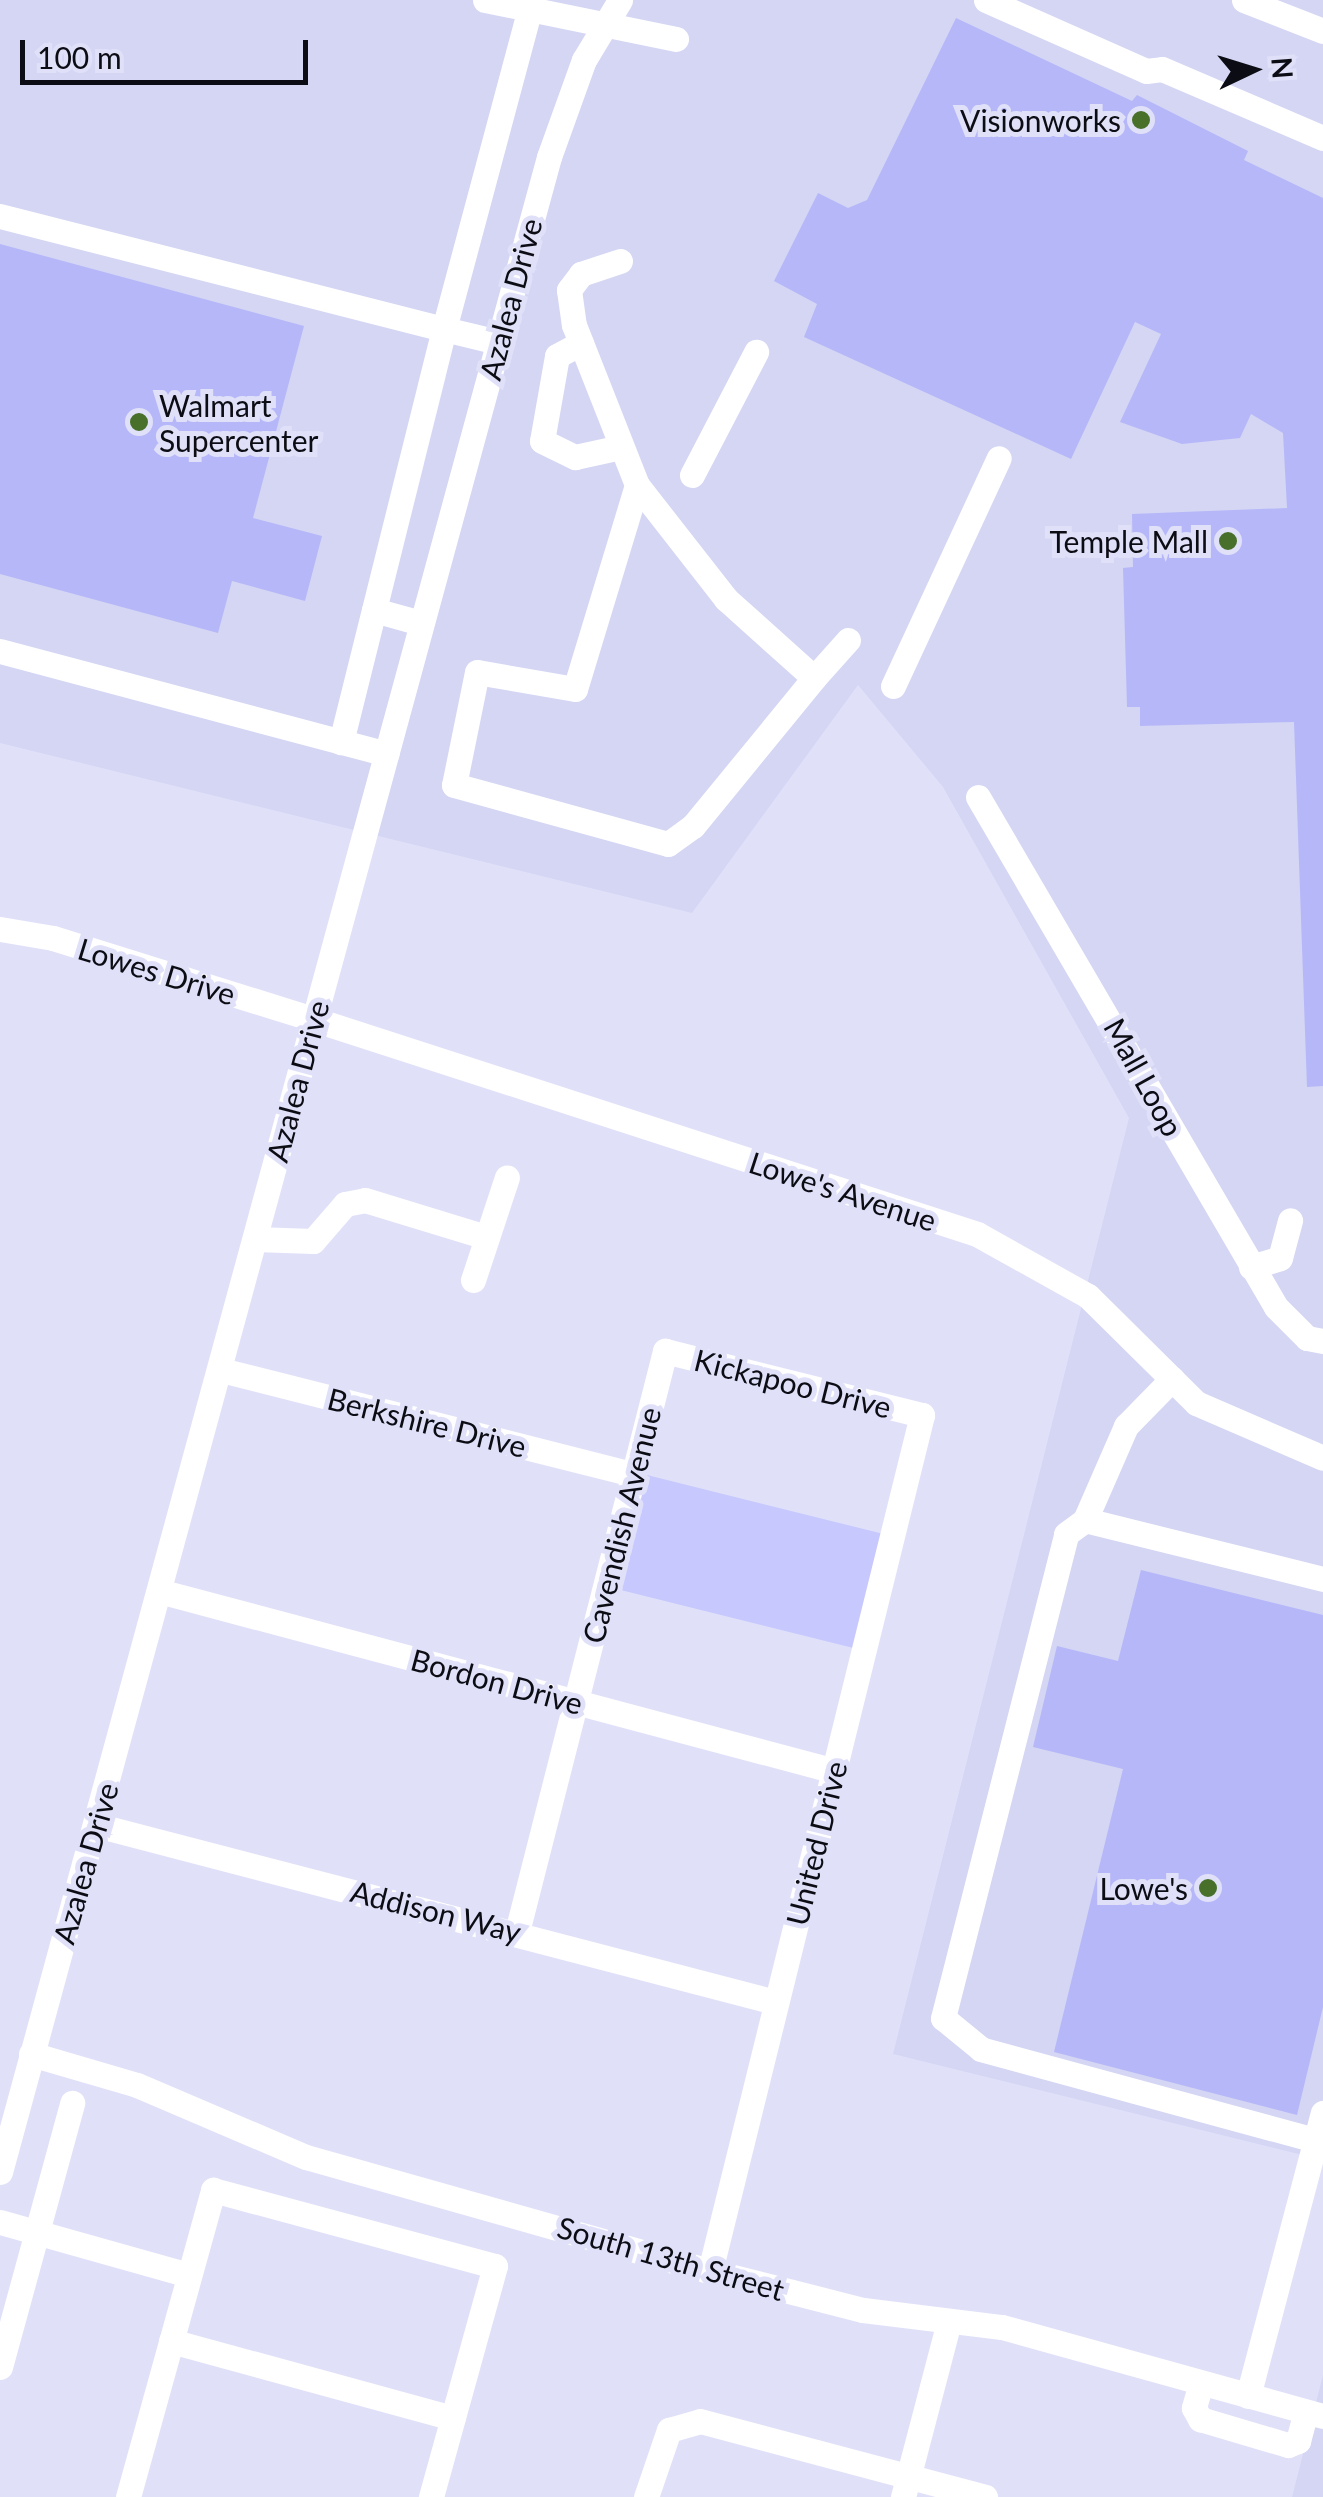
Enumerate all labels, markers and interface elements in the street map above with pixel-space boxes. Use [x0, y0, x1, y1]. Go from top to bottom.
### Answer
scale bar [25, 20, 312, 82]
north arrow [1203, 20, 1303, 120]
text: 100 m [37, 39, 122, 75]
text: N [1265, 56, 1301, 80]
place label: Visionworks [960, 102, 1121, 138]
marker: Visionworks [1130, 109, 1152, 131]
street label: Azalea Drive [471, 214, 549, 384]
place label: Walmart Supercenter [159, 387, 319, 458]
marker: Walmart Supercenter [128, 411, 150, 433]
place label: Temple Mall [1050, 523, 1208, 559]
marker: Temple Mall [1217, 530, 1239, 552]
street label: Lowes Drive [74, 930, 240, 1012]
street label: Azalea Drive [258, 996, 336, 1166]
street label: Mall Loop [1097, 1012, 1191, 1142]
street label: Lowe's Avenue [744, 1144, 942, 1238]
street label: Kickapoo Drive [691, 1341, 895, 1425]
street label: Berkshire Drive [324, 1380, 530, 1464]
street label: Cavendish Avenue [574, 1403, 668, 1647]
street label: Bordon Drive [407, 1641, 587, 1721]
street label: United Drive [778, 1757, 854, 1929]
street label: Azalea Drive [45, 1778, 125, 1948]
place label: Lowe's [1099, 1870, 1188, 1906]
street label: Addison Way [347, 1872, 525, 1950]
marker: Lowe's [1197, 1877, 1219, 1899]
street label: South 13th Street [554, 2208, 788, 2308]

